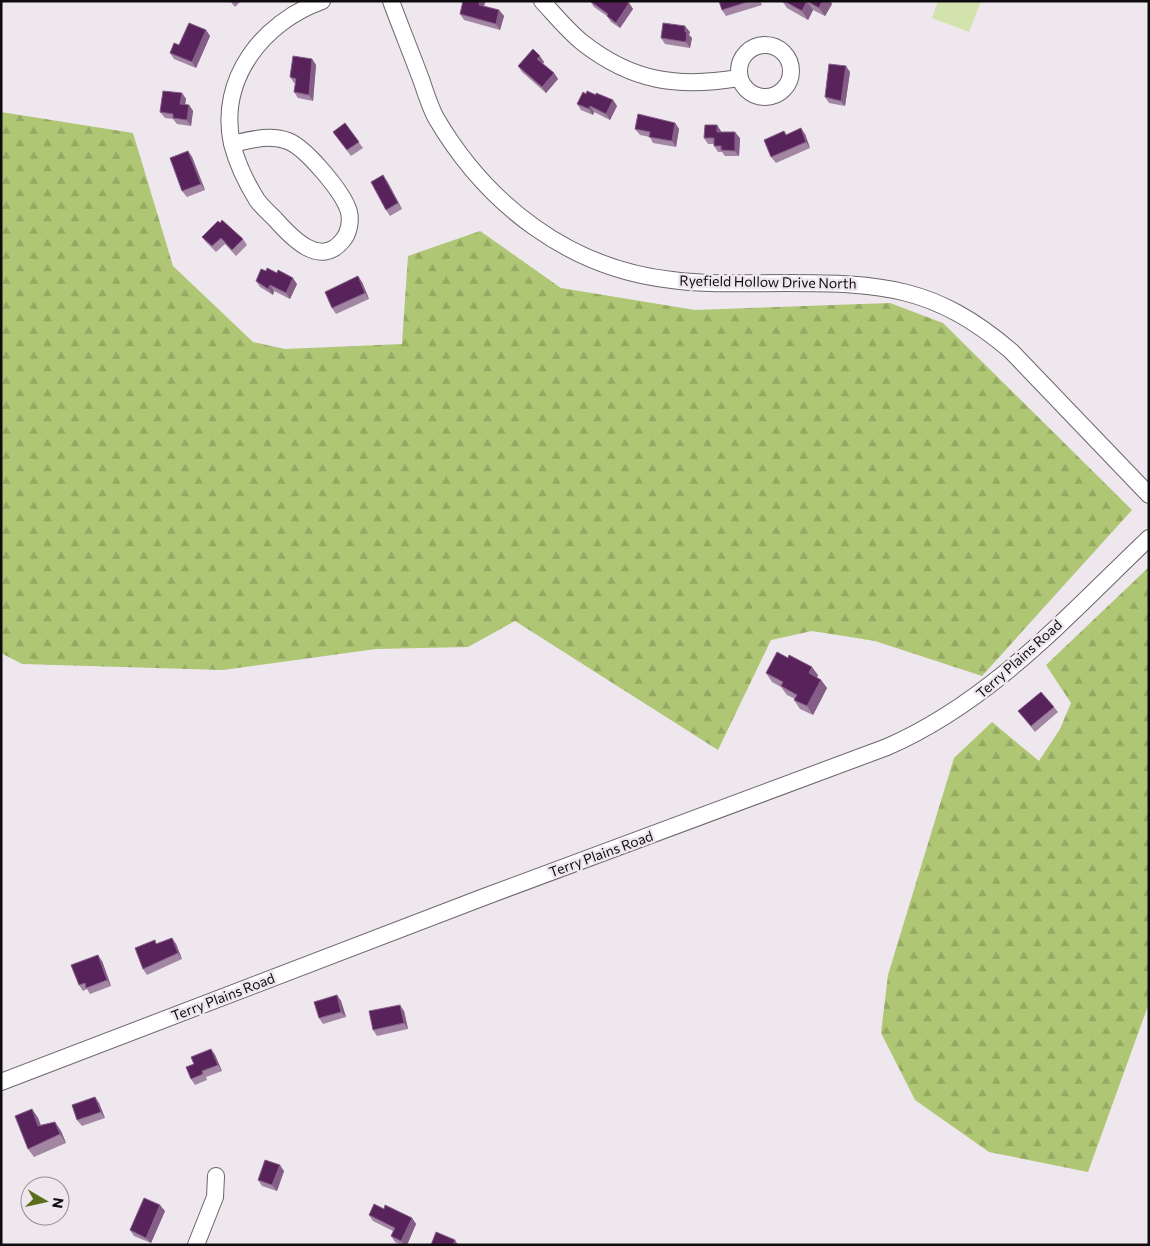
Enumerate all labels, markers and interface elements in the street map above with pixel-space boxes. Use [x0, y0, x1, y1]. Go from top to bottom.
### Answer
street label: Ryefield Hollow Drive North [679, 271, 857, 292]
street label: Terry Plains Road [972, 616, 1065, 702]
street label: Terry Plains Road [547, 827, 655, 880]
street label: Terry Plains Road [169, 969, 277, 1024]
north arrow [20, 1176, 70, 1226]
text: N [49, 1197, 68, 1210]

